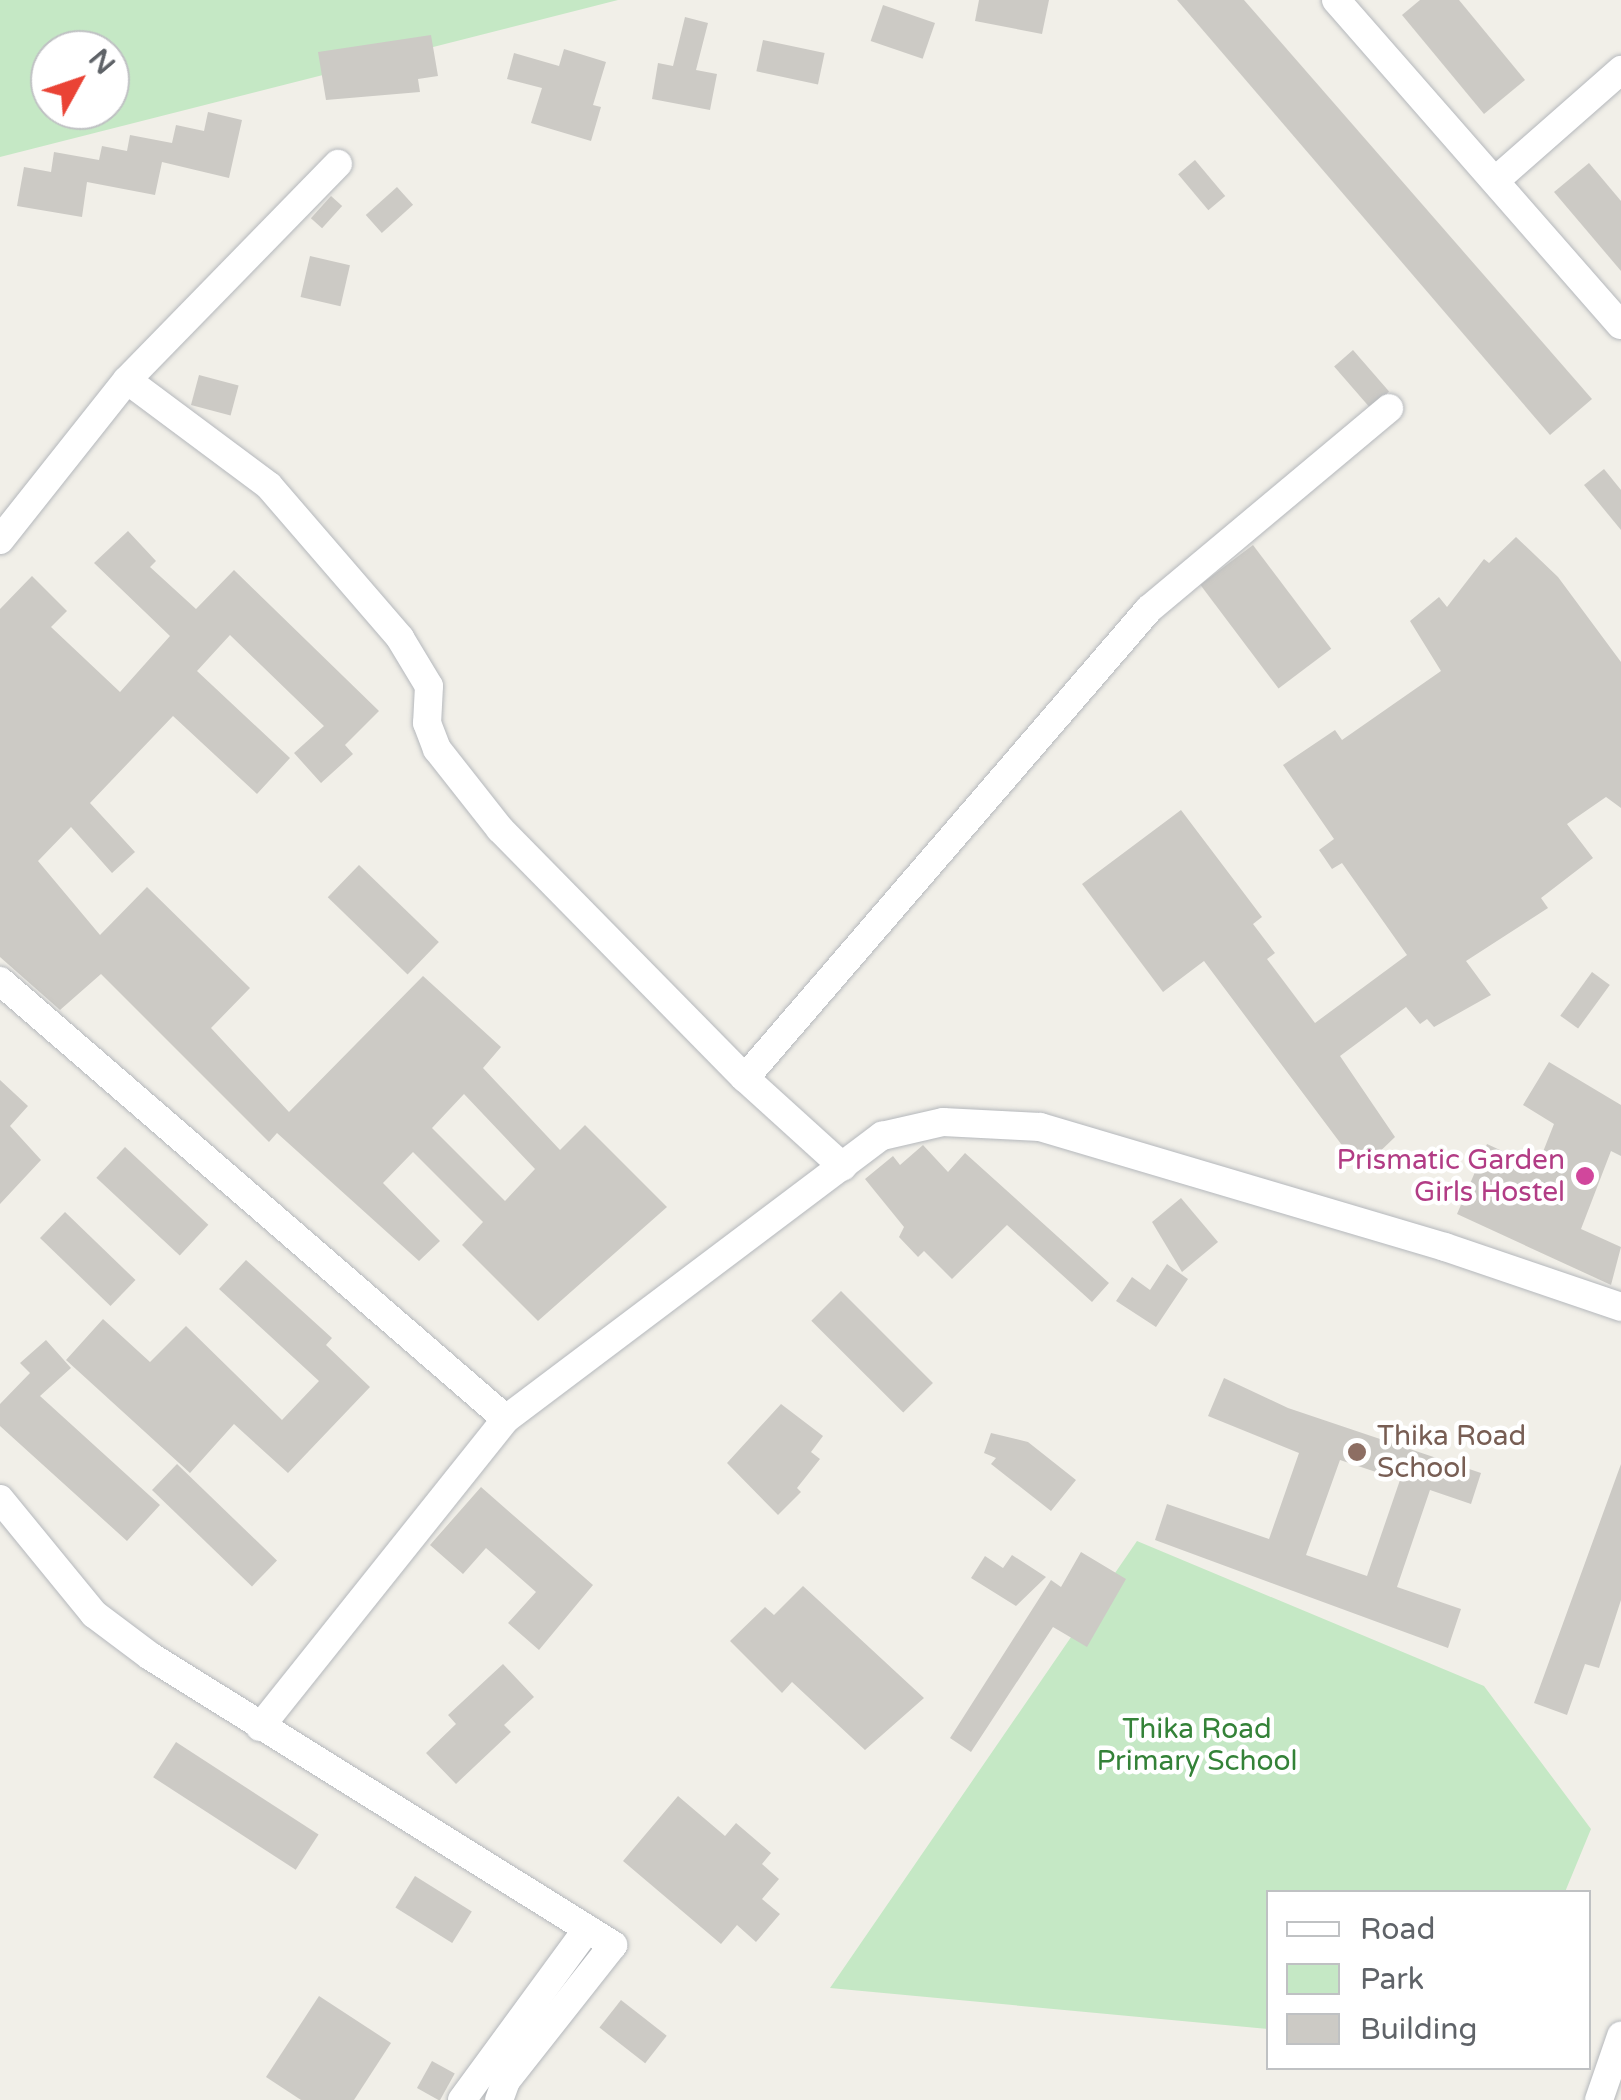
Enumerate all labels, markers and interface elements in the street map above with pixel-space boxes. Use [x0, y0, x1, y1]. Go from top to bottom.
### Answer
north arrow [30, 30, 130, 130]
text: N [81, 42, 122, 82]
place label: Prismatic Garden Girls Hostel [1336, 1143, 1565, 1209]
marker: Prismatic Garden Girls Hostel [1574, 1165, 1596, 1187]
place label: Thika Road School [1377, 1419, 1526, 1485]
marker: Thika Road School [1346, 1441, 1368, 1463]
park label: Thika Road Primary School [1096, 1712, 1298, 1778]
legend [1266, 1890, 1591, 2070]
text: Road [1360, 1911, 1435, 1948]
text: Park [1360, 1961, 1424, 1998]
text: Building [1360, 2011, 1477, 2048]

